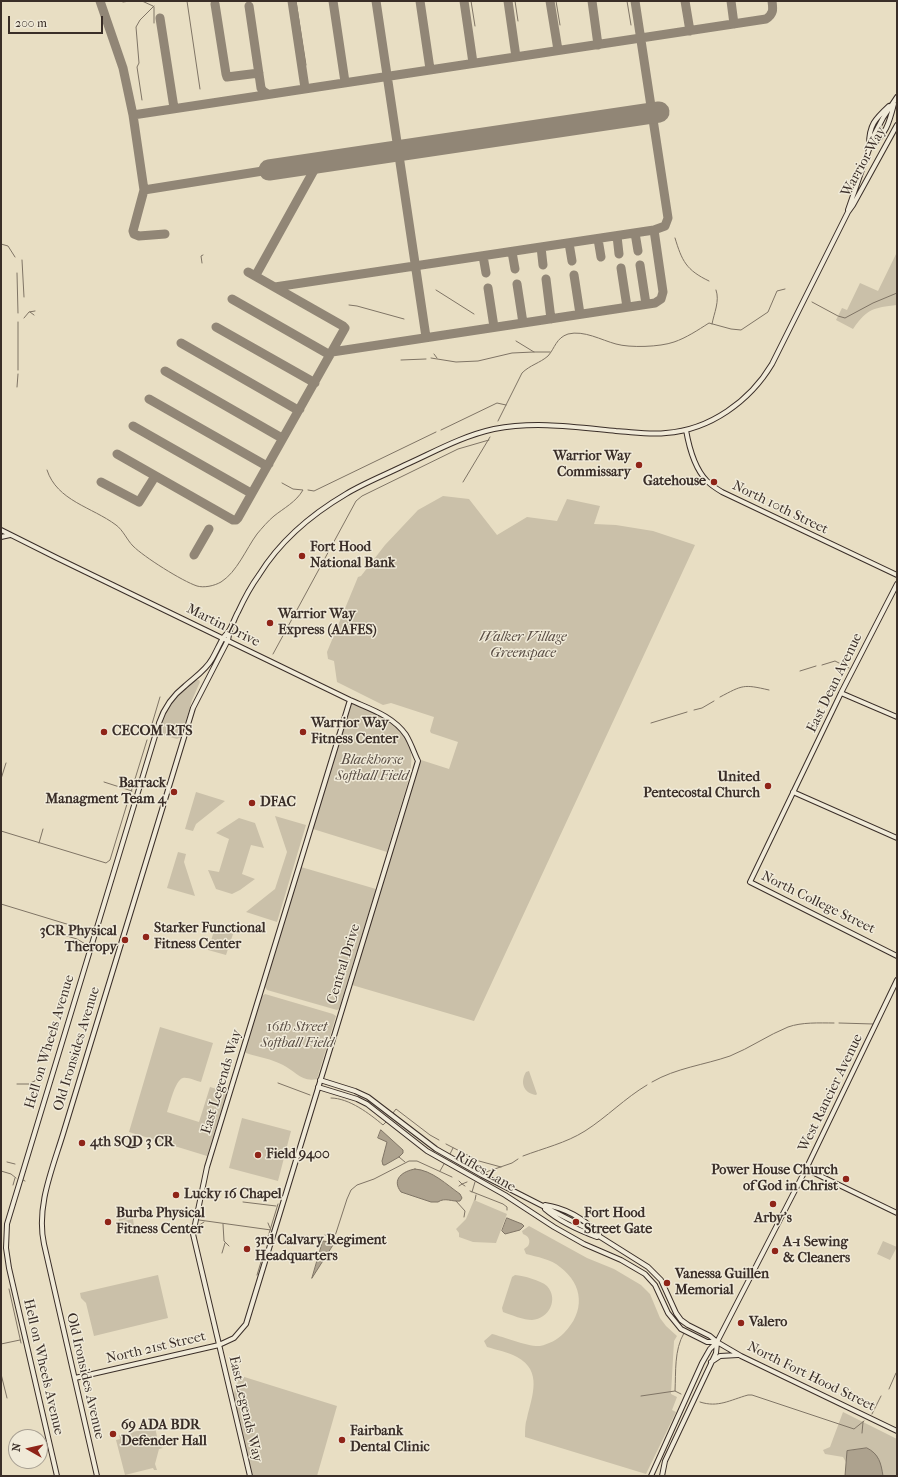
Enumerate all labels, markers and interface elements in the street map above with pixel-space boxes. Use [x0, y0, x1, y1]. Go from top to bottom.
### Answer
scale bar [10, 8, 105, 34]
text: 200 m [15, 16, 47, 30]
street label: Warrior Way [838, 124, 890, 200]
place label: Warrior Way Commissary [553, 449, 631, 482]
marker: Warrior Way Commissary [634, 460, 644, 470]
place label: Gatehouse [643, 474, 706, 490]
marker: Gatehouse [709, 477, 719, 487]
street label: North 10th Street [729, 478, 831, 538]
place label: Fort Hood National Bank [310, 540, 395, 572]
marker: Fort Hood National Bank [297, 551, 307, 561]
street label: Martin Drive [183, 601, 263, 651]
place label: Warrior Way Express (AAFES) [278, 607, 377, 640]
marker: Warrior Way Express (AAFES) [265, 618, 275, 628]
park label: Walker Village Greenspace [479, 630, 567, 662]
street label: East Dean Avenue [804, 631, 866, 735]
place label: Warrior Way Fitness Center [311, 716, 398, 748]
place label: CECOM RTS [112, 724, 192, 740]
marker: CECOM RTS [99, 727, 109, 737]
marker: Warrior Way Fitness Center [298, 727, 308, 737]
park label: Blackhorse Softball Field [335, 753, 409, 786]
place label: United Pentecostal Church [643, 770, 760, 802]
place label: Barrack Managment Team 4 [45, 776, 166, 808]
marker: United Pentecostal Church [763, 781, 773, 791]
marker: Barrack Managment Team 4 [169, 787, 179, 797]
place label: DFAC [260, 795, 296, 811]
marker: DFAC [247, 798, 257, 808]
street label: North College Street [758, 868, 878, 938]
place label: Starker Functional Fitness Center [154, 921, 266, 954]
street label: Central Drive [324, 922, 364, 1006]
place label: 3CR Physical Theropy [40, 924, 117, 956]
marker: Starker Functional Fitness Center [141, 932, 151, 942]
marker: 3CR Physical Theropy [120, 935, 130, 945]
street label: Hell on Wheels Avenue [22, 973, 78, 1111]
street label: Old Ironsides Avenue [50, 985, 104, 1113]
park label: 16th Street Softball Field [260, 1020, 334, 1052]
street label: East Legends Way [198, 1028, 246, 1136]
street label: West Rancier Avenue [795, 1031, 867, 1155]
place label: 4th SQD 3 CR [90, 1135, 174, 1151]
marker: 4th SQD 3 CR [77, 1138, 87, 1148]
place label: Field 9400 [266, 1147, 330, 1163]
street label: Rifles Lane [452, 1148, 518, 1196]
marker: Field 9400 [253, 1150, 263, 1160]
place label: Power House Church of God in Christ [711, 1163, 838, 1196]
marker: Power House Church of God in Christ [841, 1174, 851, 1184]
place label: Lucky 16 Chapel [184, 1187, 282, 1203]
marker: Lucky 16 Chapel [171, 1190, 181, 1200]
marker: Arby's [768, 1199, 778, 1209]
place label: Burba Physical Fitness Center [116, 1206, 205, 1238]
place label: Fort Hood Street Gate [584, 1206, 652, 1238]
place label: Arby's [754, 1211, 792, 1227]
marker: Burba Physical Fitness Center [103, 1217, 113, 1227]
marker: Fort Hood Street Gate [571, 1217, 581, 1227]
place label: 3rd Calvary Regiment Headquarters [255, 1233, 387, 1266]
place label: A-1 Sewing & Cleaners [783, 1235, 850, 1268]
marker: 3rd Calvary Regiment Headquarters [242, 1244, 252, 1254]
marker: A-1 Sewing & Cleaners [770, 1246, 780, 1256]
place label: Vanessa Guillen Memorial [675, 1267, 769, 1300]
marker: Vanessa Guillen Memorial [662, 1278, 672, 1288]
street label: Hell on Wheels Avenue [19, 1297, 67, 1437]
street label: Old Ironsides Avenue [62, 1311, 108, 1441]
place label: Valero [749, 1315, 787, 1331]
marker: Valero [736, 1318, 746, 1328]
street label: North 21st Street [105, 1328, 207, 1368]
street label: North Fort Hood Street [744, 1339, 878, 1415]
street label: East Legends Way [225, 1354, 265, 1464]
place label: 69 ADA BDR Defender Hall [121, 1418, 207, 1450]
place label: Fairbank Dental Clinic [350, 1424, 430, 1456]
north arrow [8, 1429, 48, 1469]
marker: 69 ADA BDR Defender Hall [108, 1429, 118, 1439]
marker: Fairbank Dental Clinic [337, 1435, 347, 1445]
text: N [10, 1442, 24, 1452]

